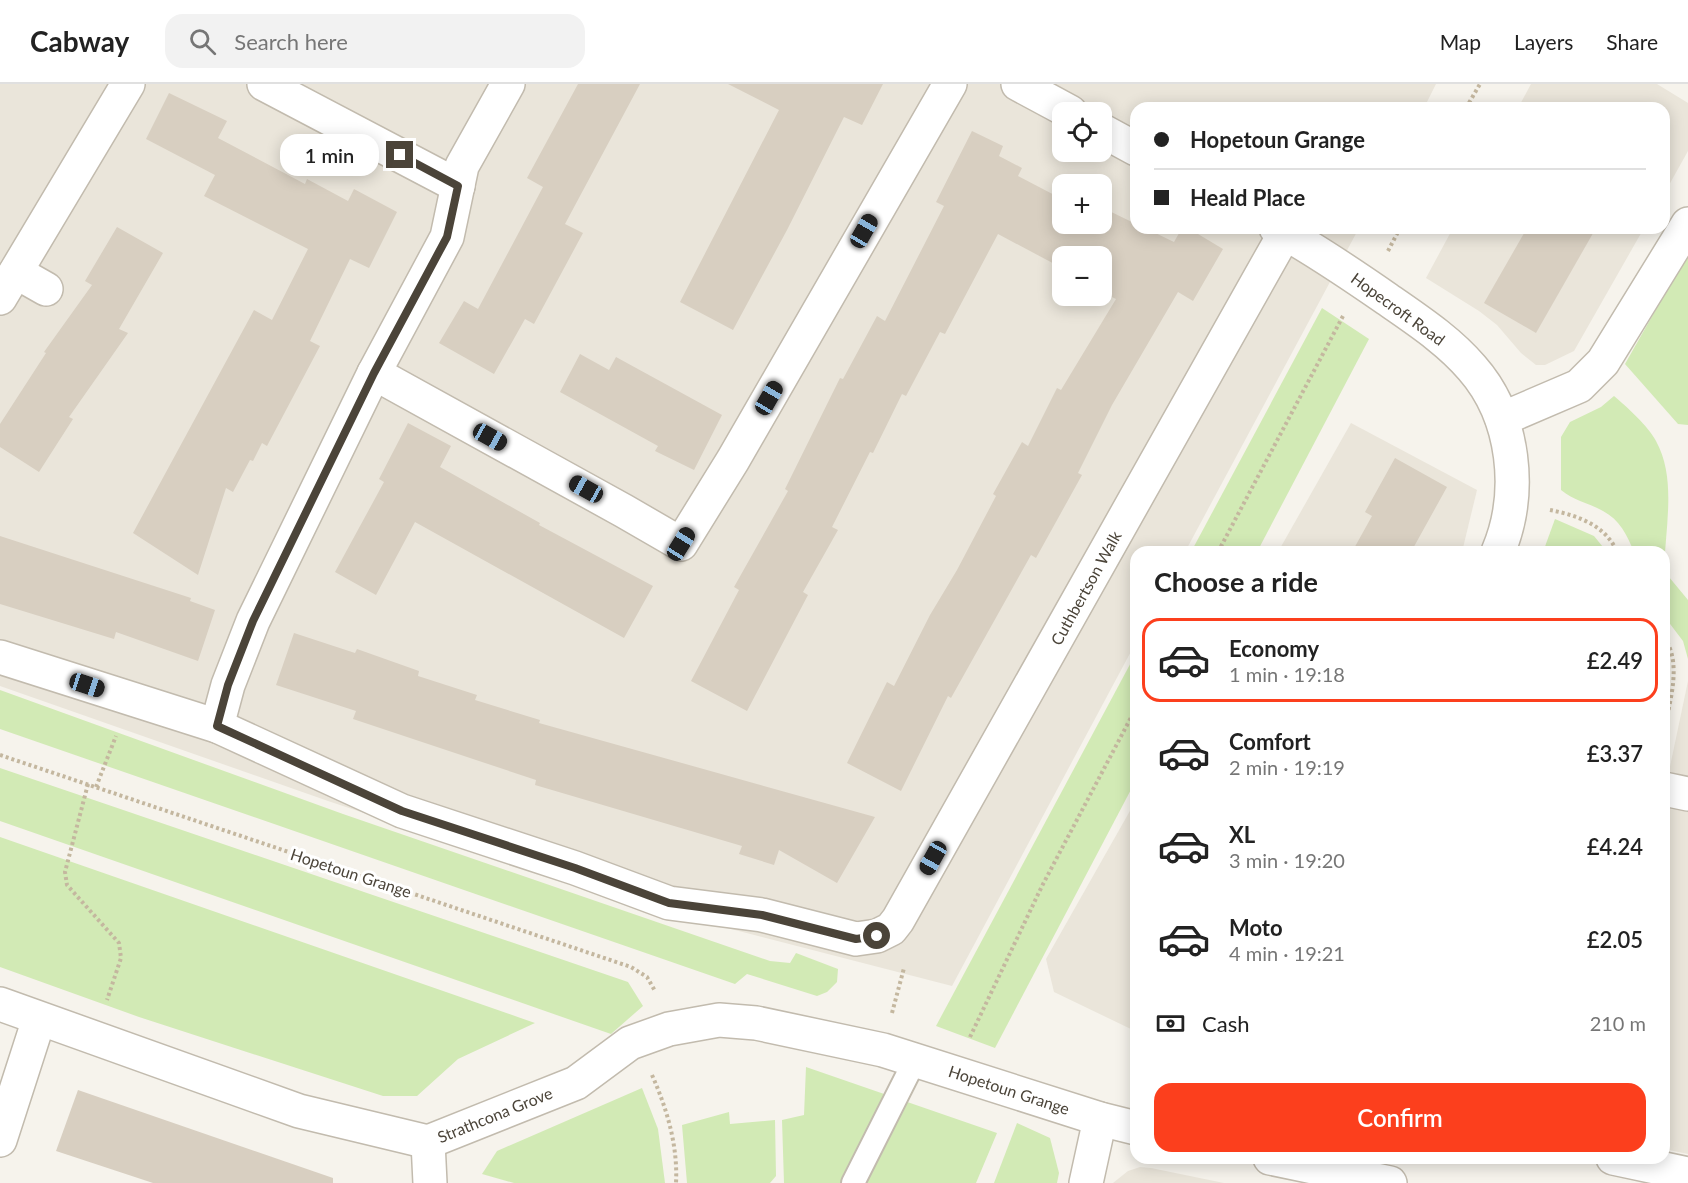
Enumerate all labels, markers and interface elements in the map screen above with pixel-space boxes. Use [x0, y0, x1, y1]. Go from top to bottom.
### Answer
search box [165, 14, 585, 68]
text: Cabway [30, 24, 129, 58]
icon: search [186, 25, 219, 58]
text: Search here [234, 28, 348, 55]
text: Map [1440, 29, 1481, 54]
text: Layers [1514, 29, 1573, 54]
text: Share [1606, 29, 1658, 54]
map controls [1052, 102, 1112, 306]
button: locate [1052, 102, 1112, 162]
text: Hopetoun Grange [1190, 126, 1365, 153]
callout: 1 min [280, 134, 379, 176]
route end [386, 141, 413, 168]
text: 1 min [305, 143, 354, 167]
button: + [1052, 174, 1112, 234]
text: Heald Place [1190, 184, 1305, 211]
car [847, 211, 881, 251]
button: − [1052, 246, 1112, 306]
street label: Hopecroft Road [1348, 268, 1449, 349]
car [752, 378, 786, 418]
car [470, 420, 510, 454]
car [566, 472, 606, 506]
car [664, 524, 698, 564]
street label: Cuthbertson Walk [1046, 527, 1125, 648]
text: Choose a ride [1154, 565, 1318, 598]
icon: car [1157, 633, 1211, 687]
text: Economy [1229, 635, 1319, 662]
text: £2.49 [1587, 647, 1643, 674]
text: 1 min · 19:18 [1229, 662, 1345, 686]
car [67, 671, 107, 699]
icon: car [1157, 726, 1211, 780]
text: Comfort [1229, 728, 1311, 755]
text: £3.37 [1587, 740, 1643, 767]
text: 2 min · 19:19 [1229, 755, 1345, 779]
icon: car [1157, 819, 1211, 873]
text: XL [1229, 821, 1255, 848]
text: £4.24 [1587, 833, 1643, 860]
car [916, 838, 950, 878]
street label: Hopetoun Grange [288, 844, 414, 901]
text: 3 min · 19:20 [1229, 848, 1345, 872]
icon: car [1157, 912, 1211, 966]
text: Moto [1229, 914, 1283, 941]
route start [863, 922, 890, 949]
text: £2.05 [1587, 926, 1643, 953]
text: 4 min · 19:21 [1229, 941, 1345, 965]
icon: cash [1154, 1007, 1187, 1040]
text: Cash [1202, 1010, 1249, 1037]
text: 210 m [1590, 1011, 1646, 1035]
street label: Hopetoun Grange [946, 1061, 1072, 1118]
street label: Strathcona Grove [435, 1083, 555, 1146]
button: Confirm [1154, 1083, 1646, 1152]

